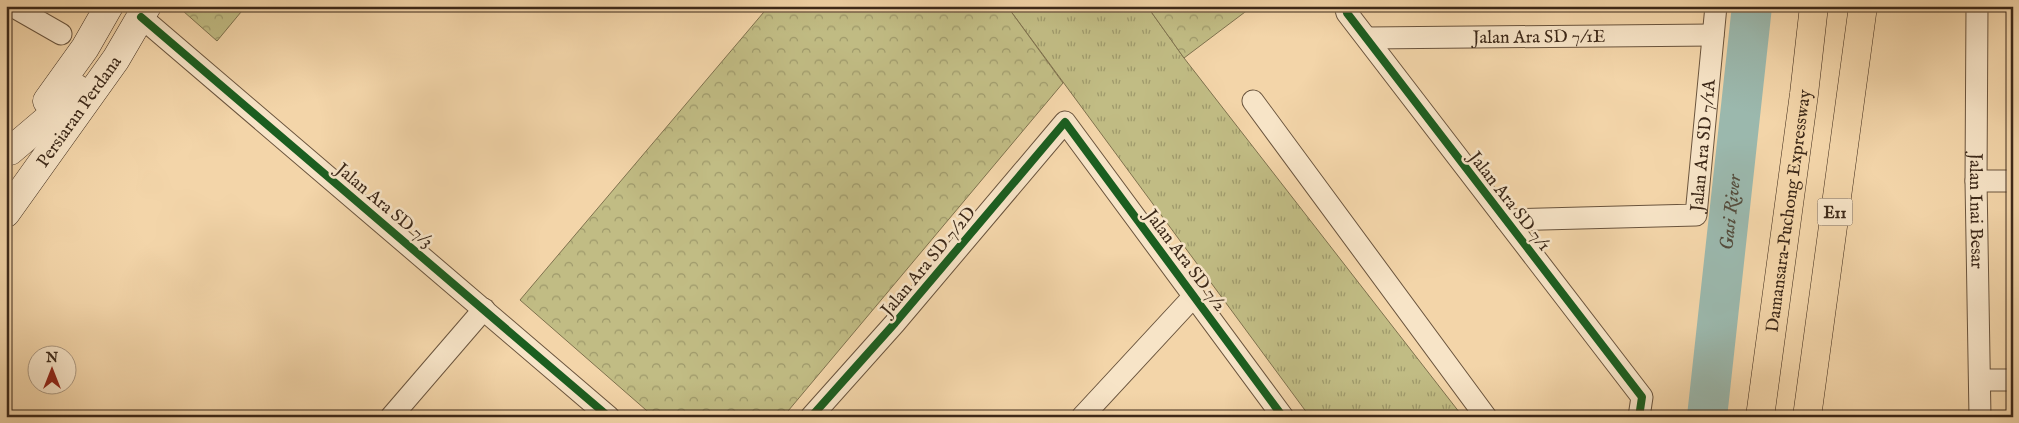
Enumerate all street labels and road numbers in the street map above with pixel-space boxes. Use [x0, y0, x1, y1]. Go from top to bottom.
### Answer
street label: Jalan Ara SD 7/1E [1471, 26, 1606, 50]
street label: Persiaran Perdana [32, 52, 128, 172]
street label: Jalan Ara SD 7/1A [1686, 78, 1722, 215]
street label: Damansara–Puchong Expressway [1762, 88, 1817, 334]
street label: Jalan Ara SD 7/1 [1462, 146, 1555, 256]
street label: Jalan Inai Besar [1963, 151, 1987, 269]
street label: Jalan Ara SD 7/3 [329, 157, 437, 254]
road number: E11 [1818, 198, 1852, 226]
street label: Jalan Ara SD 7/2D [875, 202, 982, 323]
street label: Jalan Ara SD 7/2 [1138, 204, 1231, 316]

